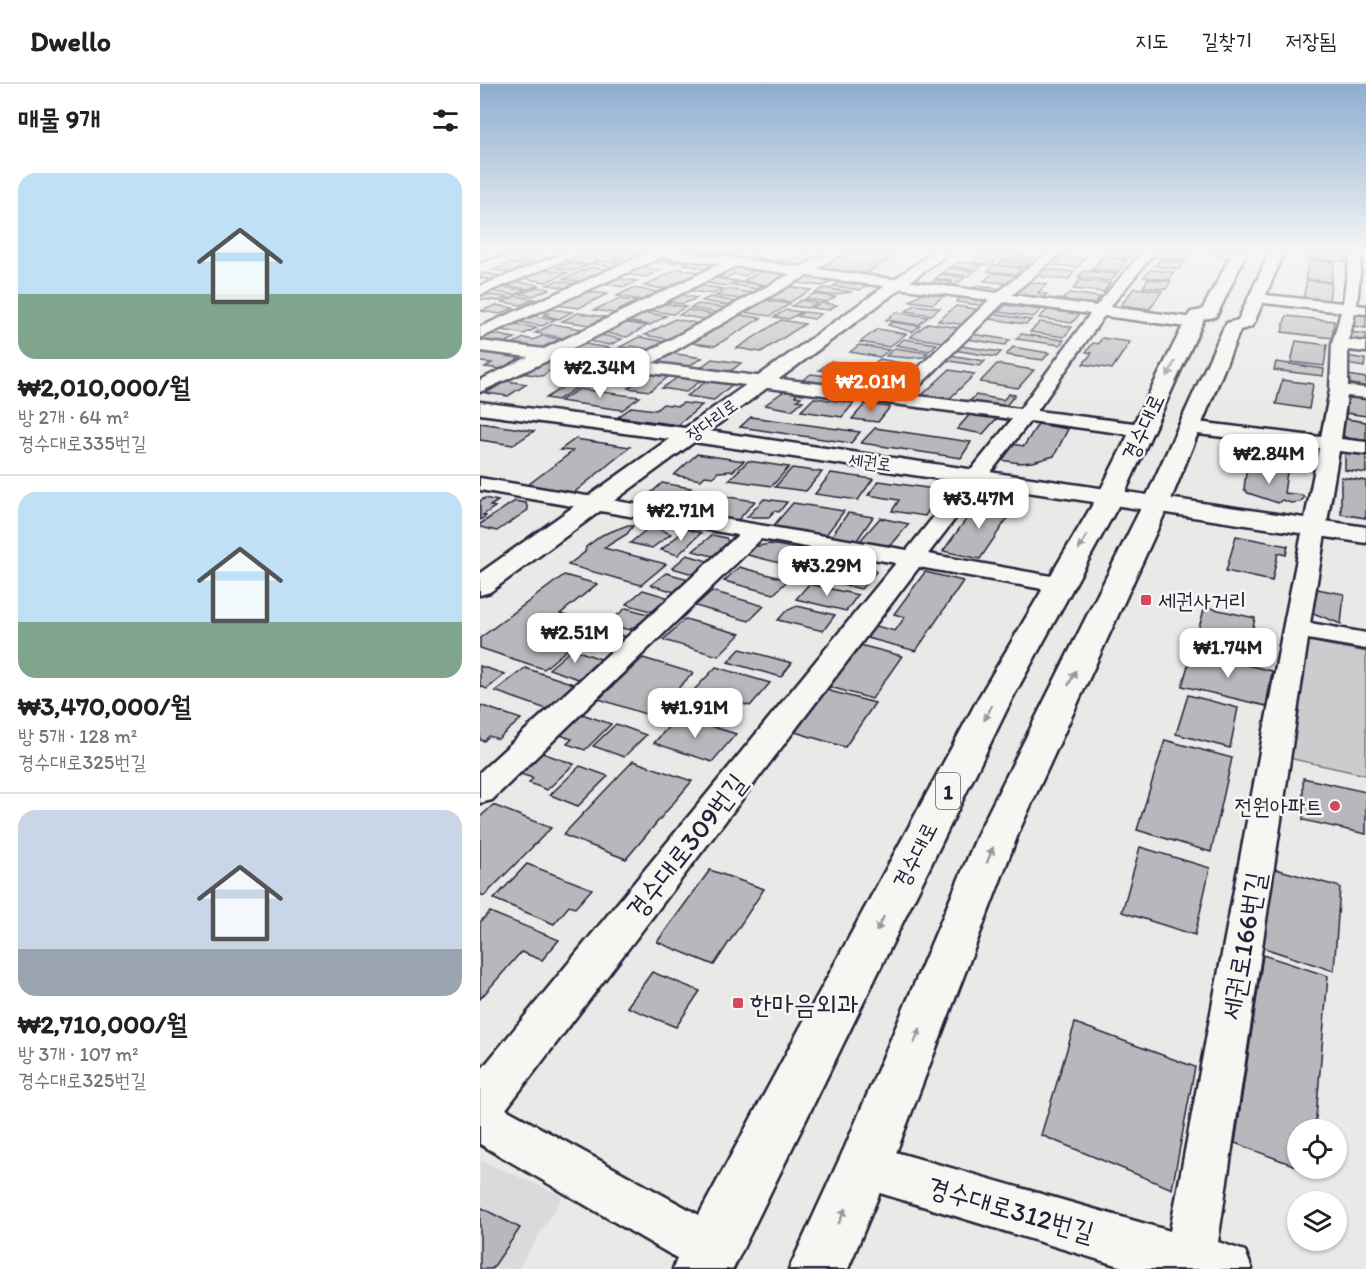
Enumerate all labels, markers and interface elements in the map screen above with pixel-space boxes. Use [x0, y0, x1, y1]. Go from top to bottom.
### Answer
text: Dwello [30, 24, 111, 58]
text: 지도 [1135, 28, 1169, 53]
text: 길찾기 [1202, 28, 1252, 53]
text: 저장됨 [1285, 28, 1336, 53]
text: 매물 9개 [18, 103, 100, 135]
icon: filters [429, 104, 462, 137]
icon: home [186, 212, 294, 320]
pin: ₩2.34M [551, 348, 649, 399]
text: ₩2.34M [564, 355, 636, 379]
one-way arrow [1167, 360, 1176, 377]
pin: ₩2.01M [822, 362, 920, 413]
text: ₩2.01M [836, 369, 906, 393]
text: ₩2,010,000/월 [18, 371, 190, 403]
street label: 경수대로 [1116, 389, 1170, 465]
street label: 장다리로 [682, 394, 742, 446]
text: 방 2개 · 64 m² [18, 405, 129, 429]
text: 경수대로335번길 [18, 431, 147, 455]
pin: ₩2.84M [1220, 434, 1318, 485]
text: ₩2.84M [1233, 441, 1305, 465]
street label: 세권로 [847, 448, 893, 476]
pin: ₩3.47M [930, 479, 1028, 530]
text: ₩3.47M [944, 486, 1014, 510]
pin: ₩2.71M [632, 491, 730, 542]
text: ₩2.71M [647, 498, 715, 522]
icon: home [186, 531, 294, 639]
one-way arrow [1078, 534, 1088, 551]
pin: ₩3.29M [778, 546, 876, 597]
text: ₩3.29M [792, 553, 862, 577]
place label: 세권사거리 [1158, 587, 1247, 614]
marker: 세권사거리 [1139, 593, 1153, 607]
pin: ₩2.51M [526, 613, 624, 664]
text: ₩2.51M [541, 620, 609, 644]
pin: ₩1.74M [1179, 628, 1277, 679]
text: ₩1.74M [1194, 635, 1262, 659]
one-way arrow [1068, 670, 1077, 687]
pin: ₩1.91M [646, 688, 744, 739]
text: ₩3,470,000/월 [18, 690, 191, 722]
text: ₩1.91M [662, 695, 728, 719]
one-way arrow [983, 704, 993, 721]
text: 방 5개 · 128 m² [18, 724, 137, 748]
text: 경수대로325번길 [18, 750, 146, 774]
street label: 경수대로309번길 [619, 766, 753, 925]
road number: 1 [936, 773, 960, 809]
place label: 전원아파트 [1234, 793, 1323, 820]
marker: 전원아파트 [1328, 799, 1342, 813]
street label: 경수대로 [887, 817, 943, 893]
one-way arrow [986, 846, 995, 864]
icon: home [186, 849, 294, 957]
street label: 세권로166번길 [1214, 869, 1272, 1023]
one-way arrow [875, 915, 885, 932]
place label: 한마음외과 [750, 987, 859, 1020]
marker: 한마음외과 [731, 996, 745, 1010]
text: ₩2,710,000/월 [18, 1008, 187, 1040]
one-way arrow [912, 1026, 922, 1044]
text: 방 3개 · 107 m² [18, 1042, 138, 1066]
text: 경수대로325번길 [18, 1068, 146, 1092]
map controls [1287, 1119, 1347, 1251]
button: locate [1287, 1119, 1347, 1179]
street label: 경수대로312번길 [924, 1169, 1098, 1249]
button: layers [1287, 1191, 1347, 1251]
one-way arrow [837, 1206, 847, 1224]

